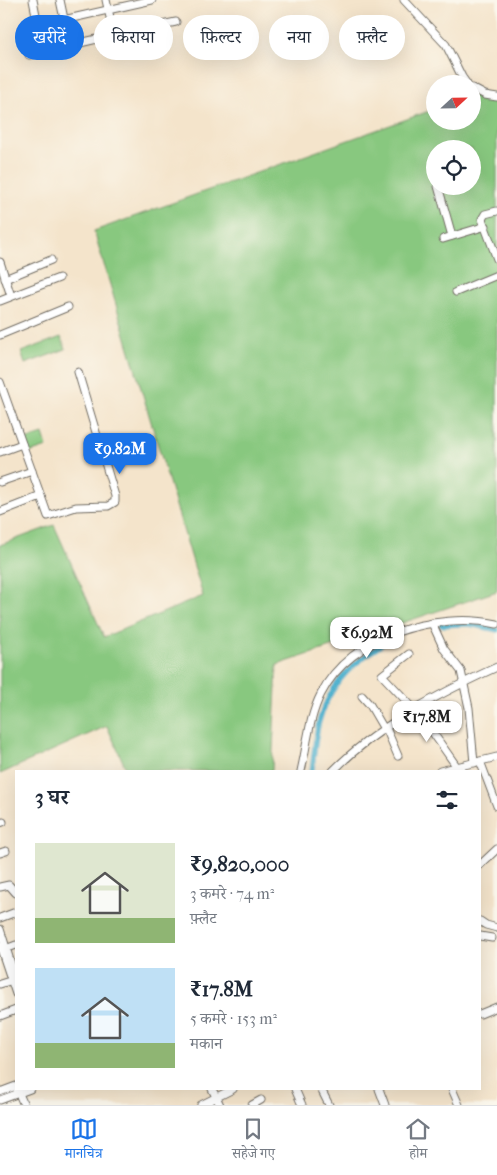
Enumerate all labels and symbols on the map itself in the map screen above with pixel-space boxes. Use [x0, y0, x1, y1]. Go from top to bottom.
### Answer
north arrow [426, 75, 481, 130]
pin: ₹9.82M [79, 432, 161, 475]
pin: ₹6.92M [326, 616, 408, 659]
pin: ₹17.8M [386, 700, 468, 743]

